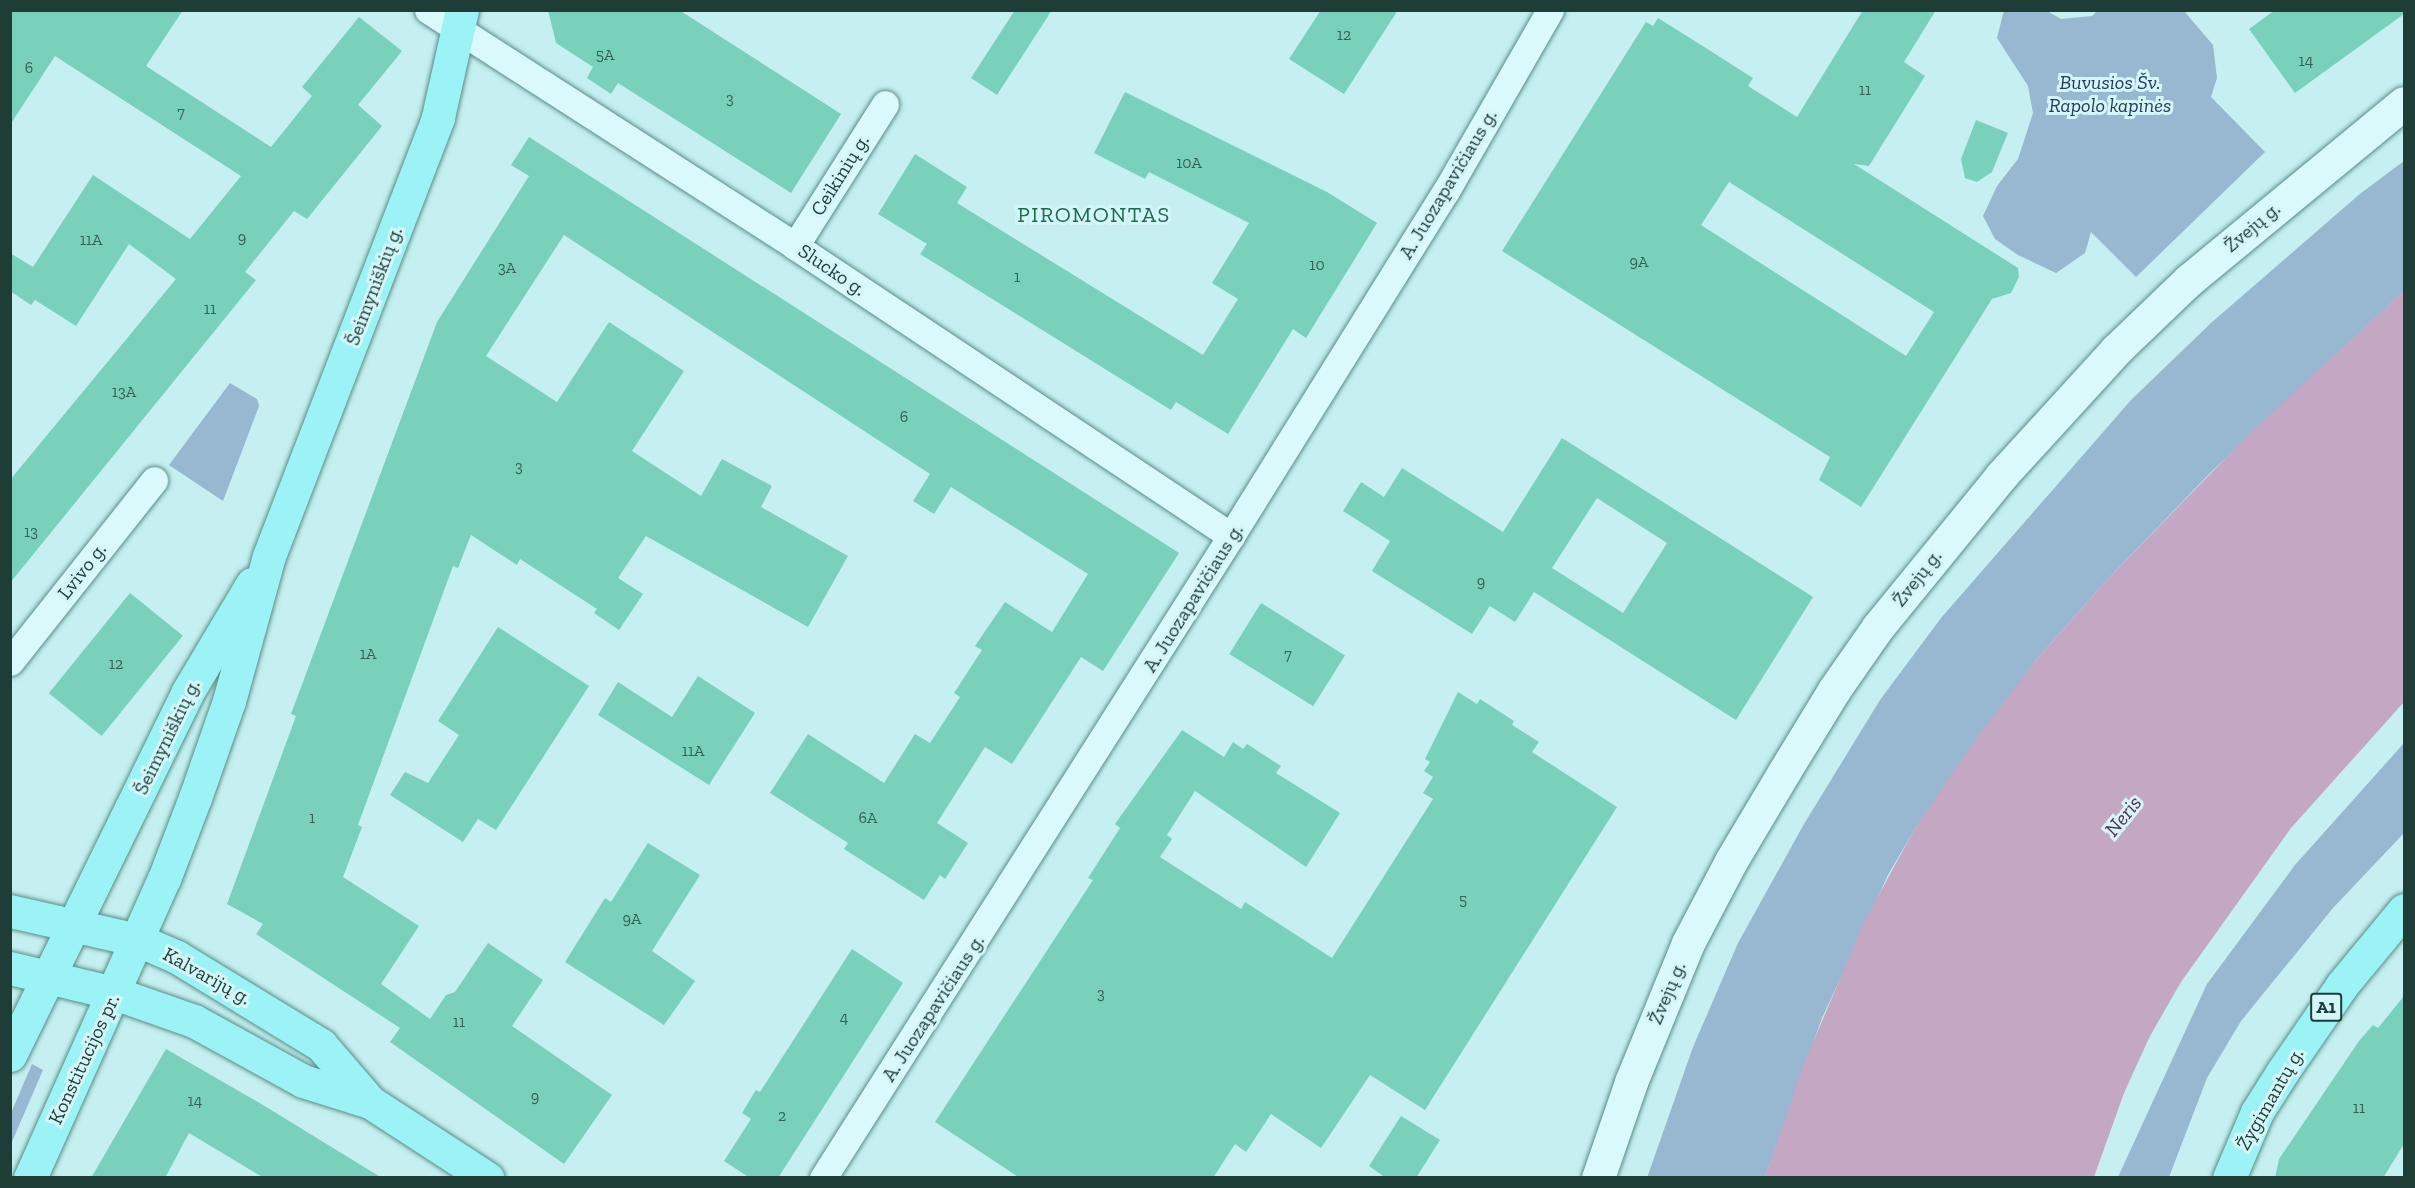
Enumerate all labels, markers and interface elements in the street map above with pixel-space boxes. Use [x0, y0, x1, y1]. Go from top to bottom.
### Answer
house number: 12 [1337, 25, 1351, 45]
house number: 5A [596, 45, 614, 65]
house number: 14 [2299, 51, 2313, 71]
house number: 6 [25, 58, 33, 78]
park label: Buvusios Šv. Rapolo kapinės [2049, 71, 2171, 118]
house number: 11 [1859, 80, 1871, 100]
house number: 3 [726, 89, 734, 109]
house number: 7 [177, 103, 185, 123]
street label: A. Juozapavičiaus g. [1394, 105, 1502, 263]
street label: Ceikinių g. [806, 130, 874, 220]
house number: 10A [1176, 153, 1202, 173]
street label: Žvejų g. [2219, 197, 2285, 257]
district label: PIROMONTAS [1017, 202, 1171, 228]
street label: Šeimyniškių g. [340, 223, 408, 349]
house number: 9 [238, 228, 246, 248]
house number: 11A [80, 230, 102, 250]
street label: Slucko g. [794, 239, 870, 301]
house number: 9A [1630, 252, 1648, 272]
house number: 10 [1309, 255, 1325, 275]
house number: 3A [498, 258, 516, 278]
house number: 1 [1014, 267, 1020, 287]
house number: 11 [204, 299, 216, 319]
house number: 13A [112, 382, 136, 402]
house number: 6 [900, 407, 908, 427]
house number: 3 [515, 457, 523, 477]
street label: A. Juozapavičiaus g. [1138, 519, 1248, 677]
house number: 13 [24, 522, 38, 542]
street label: Lvivo g. [53, 538, 111, 604]
street label: Žvejų g. [1887, 545, 1947, 611]
house number: 9 [1477, 572, 1485, 592]
house number: 1A [360, 644, 376, 664]
house number: 7 [1284, 645, 1292, 665]
house number: 12 [109, 654, 123, 674]
street label: Šeimyniškių g. [129, 676, 205, 798]
house number: 11A [682, 741, 704, 761]
water label: Neris [2099, 791, 2147, 841]
house number: 1 [309, 808, 315, 828]
house number: 6A [859, 808, 877, 828]
house number: 5 [1459, 890, 1467, 910]
house number: 9A [623, 909, 641, 929]
street label: A. Juozapavičiaus g. [876, 930, 990, 1086]
street label: Kalvarijų g. [159, 942, 255, 1010]
street label: Žvejų g. [1643, 958, 1691, 1028]
house number: 3 [1097, 984, 1105, 1004]
street label: Konstitucijos pr. [43, 990, 125, 1128]
road number: A1 [2310, 992, 2342, 1022]
house number: 4 [840, 1008, 848, 1028]
house number: 11 [453, 1012, 465, 1032]
street label: Žygimantų g. [2231, 1044, 2309, 1154]
house number: 9 [531, 1087, 539, 1107]
house number: 14 [188, 1091, 202, 1111]
house number: 11 [2353, 1098, 2365, 1118]
house number: 2 [778, 1106, 786, 1126]

